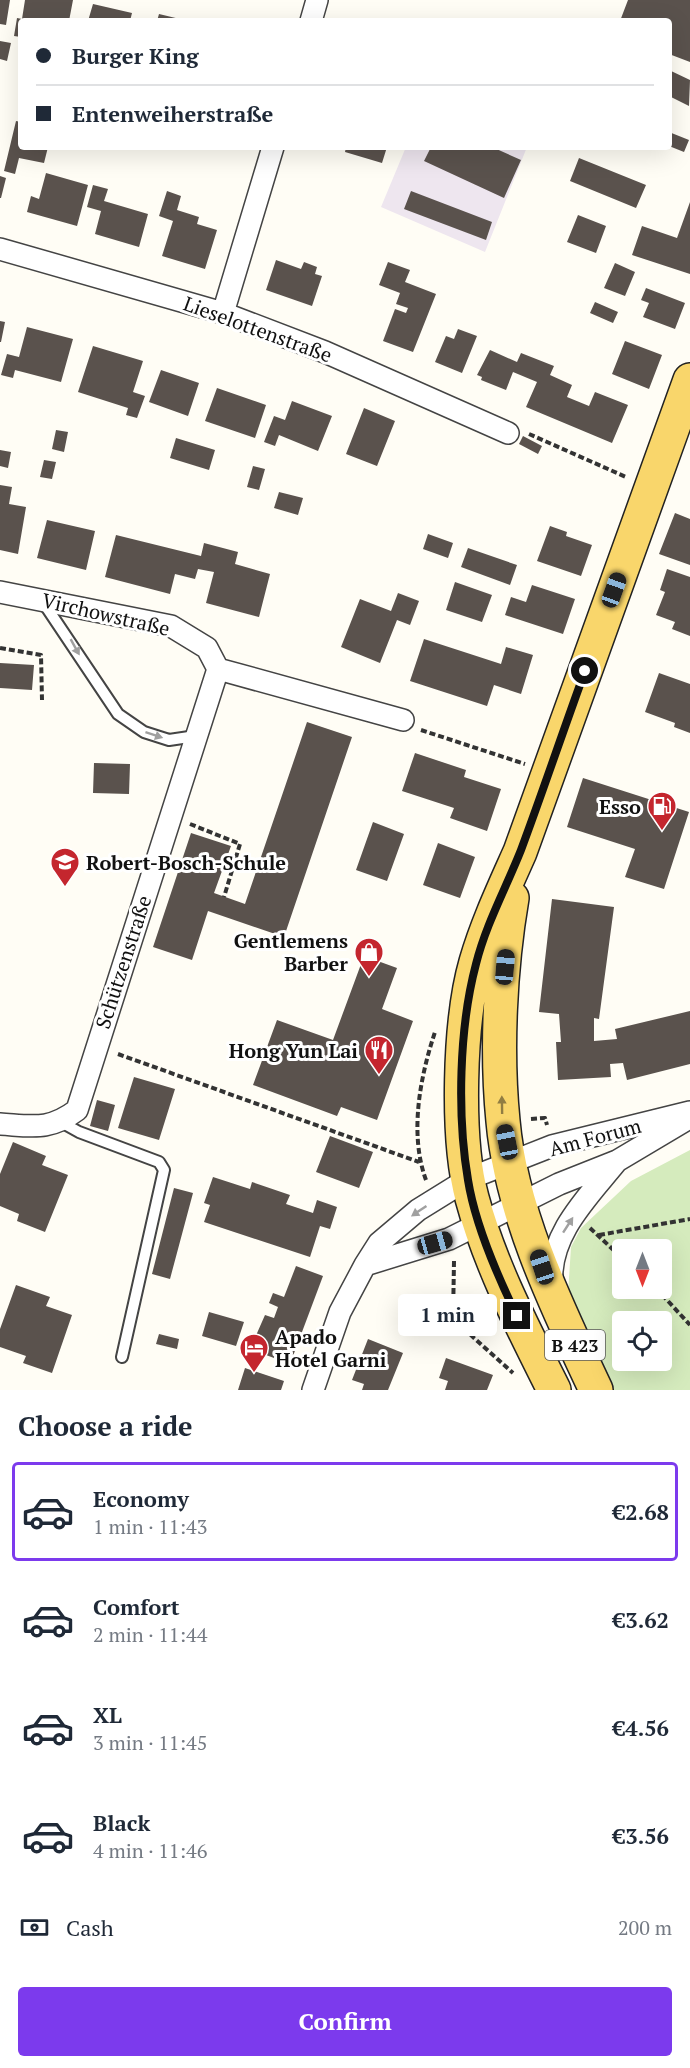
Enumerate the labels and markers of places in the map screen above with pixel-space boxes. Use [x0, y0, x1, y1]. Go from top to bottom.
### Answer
fuel station icon: Esso [646, 790, 678, 832]
place label: Esso [599, 793, 641, 820]
school or university icon: Robert-Bosch-Schule [49, 846, 81, 888]
place label: Robert-Bosch-Schule [86, 849, 286, 876]
place label: Gentlemens Barber [234, 927, 348, 977]
shop icon: Gentlemens Barber [353, 936, 385, 978]
restaurant icon: Hong Yun Lai [363, 1034, 395, 1076]
place label: Hong Yun Lai [229, 1037, 358, 1064]
place label: Apado Hotel Garni [275, 1323, 387, 1373]
hotel icon: Apado Hotel Garni [238, 1332, 270, 1374]

